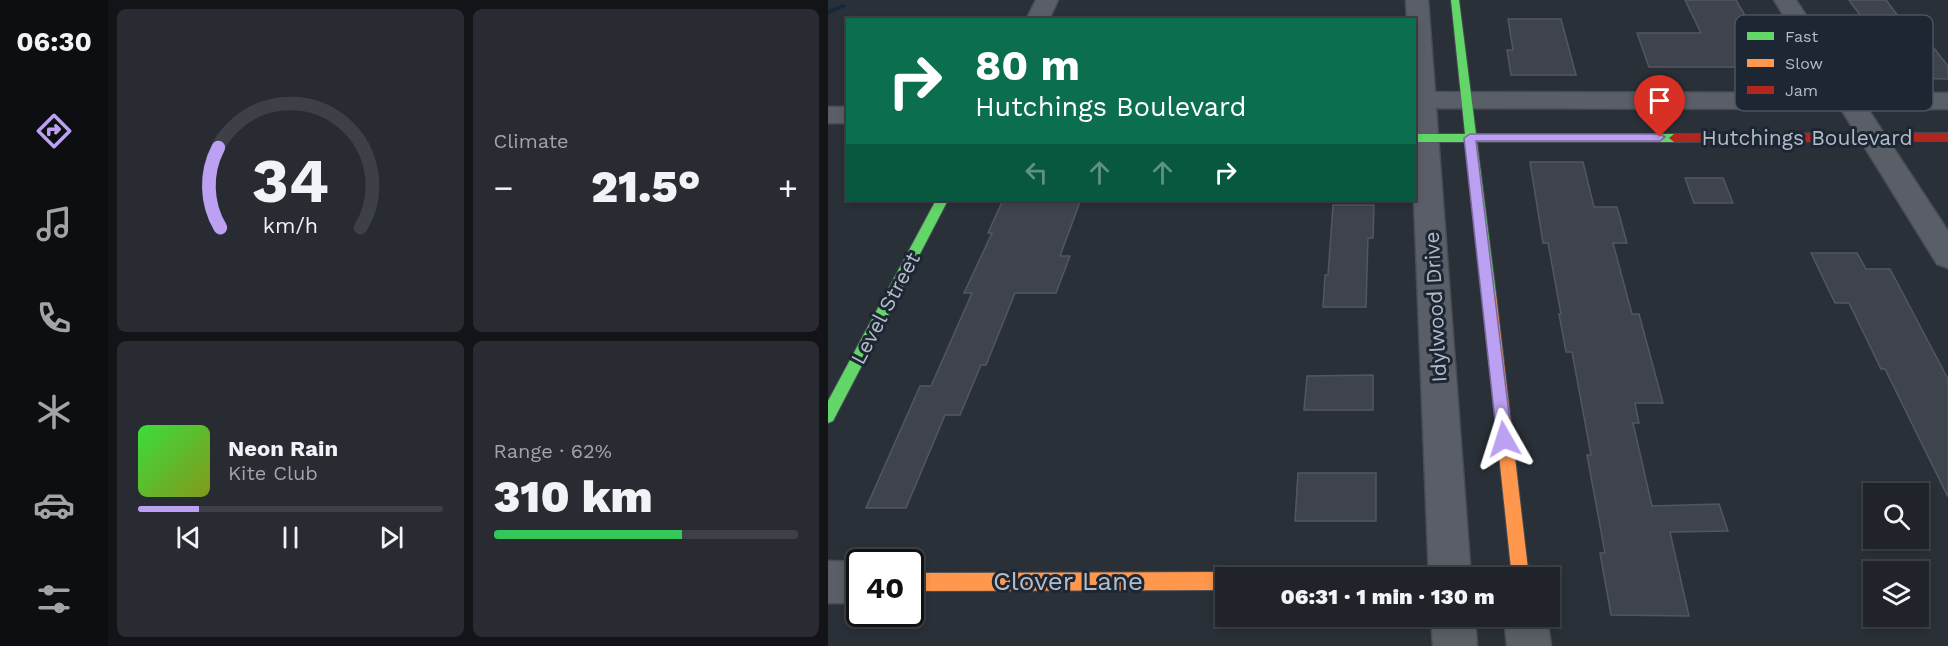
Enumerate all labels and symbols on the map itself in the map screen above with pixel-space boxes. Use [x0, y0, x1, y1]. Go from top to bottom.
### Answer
legend [1735, 15, 1933, 111]
text: Fast [1785, 27, 1818, 46]
text: Slow [1785, 54, 1823, 73]
pin [1634, 75, 1685, 137]
text: Jam [1785, 81, 1818, 100]
street label: Hutchings Boulevard [1701, 125, 1913, 150]
street label: Idylwood Drive [1419, 231, 1451, 383]
street label: Level Street [845, 248, 925, 368]
position arrow [1472, 407, 1536, 471]
speed limit sign: 40 [846, 549, 924, 627]
street label: Clover Lane [993, 566, 1143, 596]

